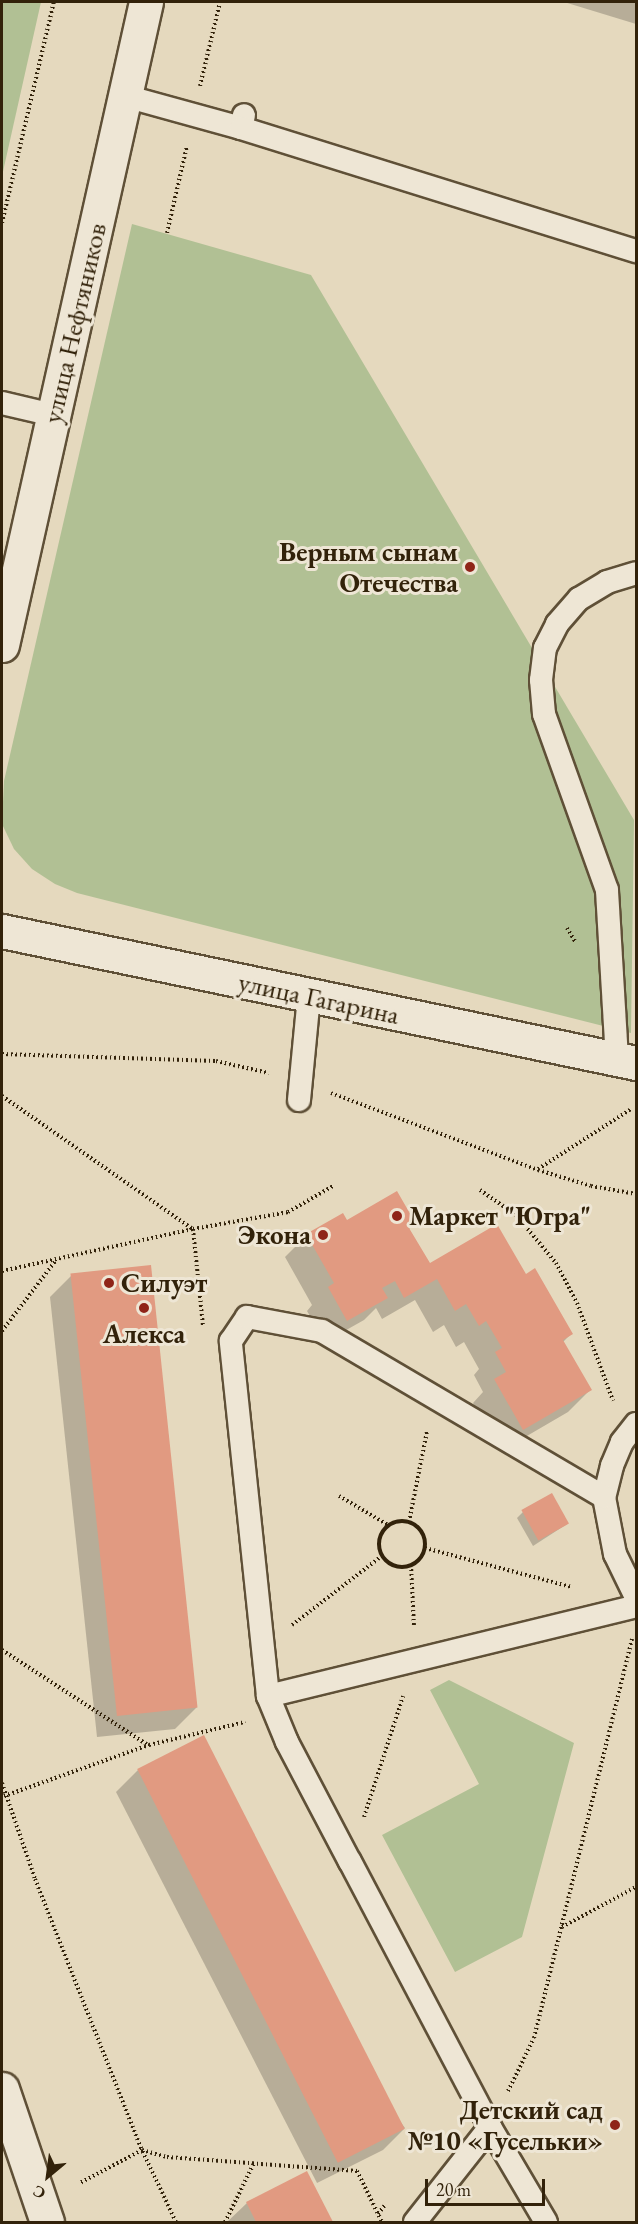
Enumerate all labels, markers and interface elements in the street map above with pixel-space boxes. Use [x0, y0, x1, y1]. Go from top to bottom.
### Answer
street label: улица Нефтяников [35, 220, 113, 426]
place label: Верным сынам Отечества [279, 535, 458, 598]
marker: Верным сынам Отечества [463, 560, 477, 574]
street label: улица Гагарина [236, 965, 402, 1031]
place label: Маркет "Югра" [409, 1200, 591, 1232]
marker: Маркет "Югра" [390, 1209, 404, 1223]
place label: Экона [238, 1219, 311, 1251]
marker: Экона [316, 1228, 330, 1242]
place label: Силуэт [121, 1267, 207, 1299]
marker: Силуэт [102, 1276, 116, 1290]
marker: Алекса [137, 1301, 151, 1315]
place label: Алекса [103, 1318, 185, 1350]
place label: Детский сад №10 «Гусельки» [408, 2093, 603, 2156]
marker: Детский сад №10 «Гусельки» [608, 2118, 622, 2132]
north arrow [18, 2146, 78, 2206]
scale bar [428, 2167, 548, 2205]
text: 20 m [436, 2178, 471, 2201]
text: С [29, 2180, 49, 2204]

